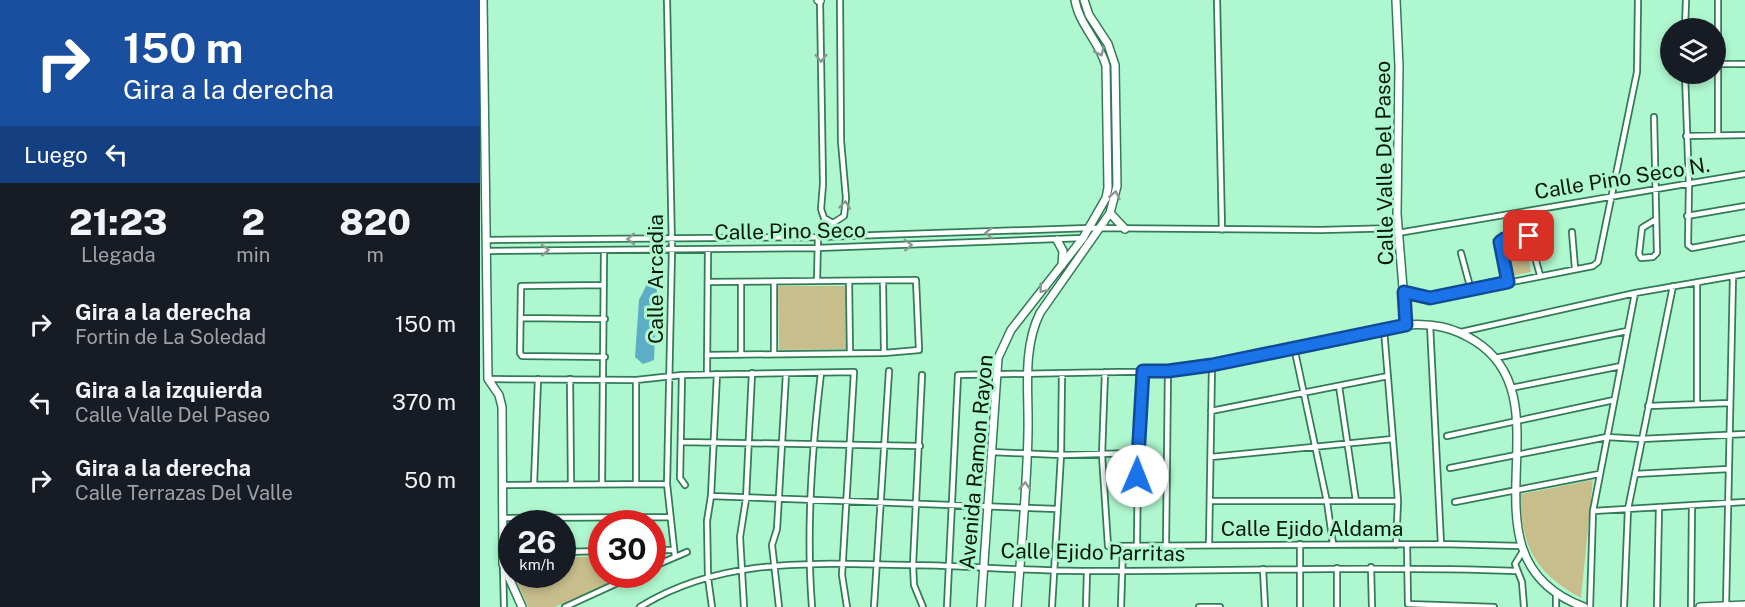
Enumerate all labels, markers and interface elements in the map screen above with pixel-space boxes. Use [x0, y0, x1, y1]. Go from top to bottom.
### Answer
map controls [1660, 18, 1726, 84]
button: layers [1660, 18, 1726, 84]
text: 150 m [123, 23, 243, 72]
icon: right [24, 24, 102, 102]
one-way arrow [1093, 46, 1105, 57]
one-way arrow [815, 54, 827, 63]
street label: Calle Valle Del Paseo [1370, 60, 1398, 266]
text: Gira a la derecha [123, 73, 334, 105]
icon: left [100, 138, 133, 171]
text: Luego [24, 142, 88, 168]
street label: Calle Pino Seco N. [1533, 152, 1711, 204]
one-way arrow [1108, 190, 1121, 200]
text: 21:23 [69, 201, 167, 243]
text: 2 [242, 201, 265, 243]
text: 820 [339, 201, 411, 243]
one-way arrow [838, 201, 851, 210]
pin [1503, 210, 1554, 261]
street label: Calle Arcadia [643, 214, 668, 344]
street label: Calle Pino Seco [714, 217, 866, 245]
icon: arrive [1512, 219, 1545, 252]
one-way arrow [984, 226, 993, 239]
one-way arrow [626, 233, 635, 245]
one-way arrow [903, 239, 912, 252]
text: Llegada [81, 243, 155, 267]
text: min [236, 243, 270, 267]
text: m [366, 243, 384, 267]
one-way arrow [540, 244, 549, 256]
one-way arrow [1040, 282, 1051, 293]
text: Gira a la derecha [75, 299, 251, 325]
icon: right [24, 308, 57, 341]
text: 150 m [395, 311, 456, 337]
text: Fortin de La Soledad [75, 325, 266, 349]
street label: Avenida Ramon Rayon [954, 354, 998, 570]
text: Gira a la izquierda [75, 377, 262, 403]
icon: left [24, 386, 57, 419]
text: 370 m [392, 389, 456, 415]
text: Calle Valle Del Paseo [75, 403, 270, 427]
position arrow [1105, 444, 1169, 508]
text: Gira a la derecha [75, 455, 251, 481]
icon: right [24, 464, 57, 497]
text: 50 m [404, 467, 456, 493]
text: Calle Terrazas Del Valle [75, 481, 293, 505]
one-way arrow [1018, 481, 1031, 490]
speed limit sign: 30 [588, 510, 666, 588]
street label: Calle Ejido Aldama [1221, 516, 1403, 541]
text: 26 [518, 524, 556, 560]
street label: Calle Ejido Parritas [1001, 538, 1185, 566]
text: km/h [519, 556, 555, 573]

